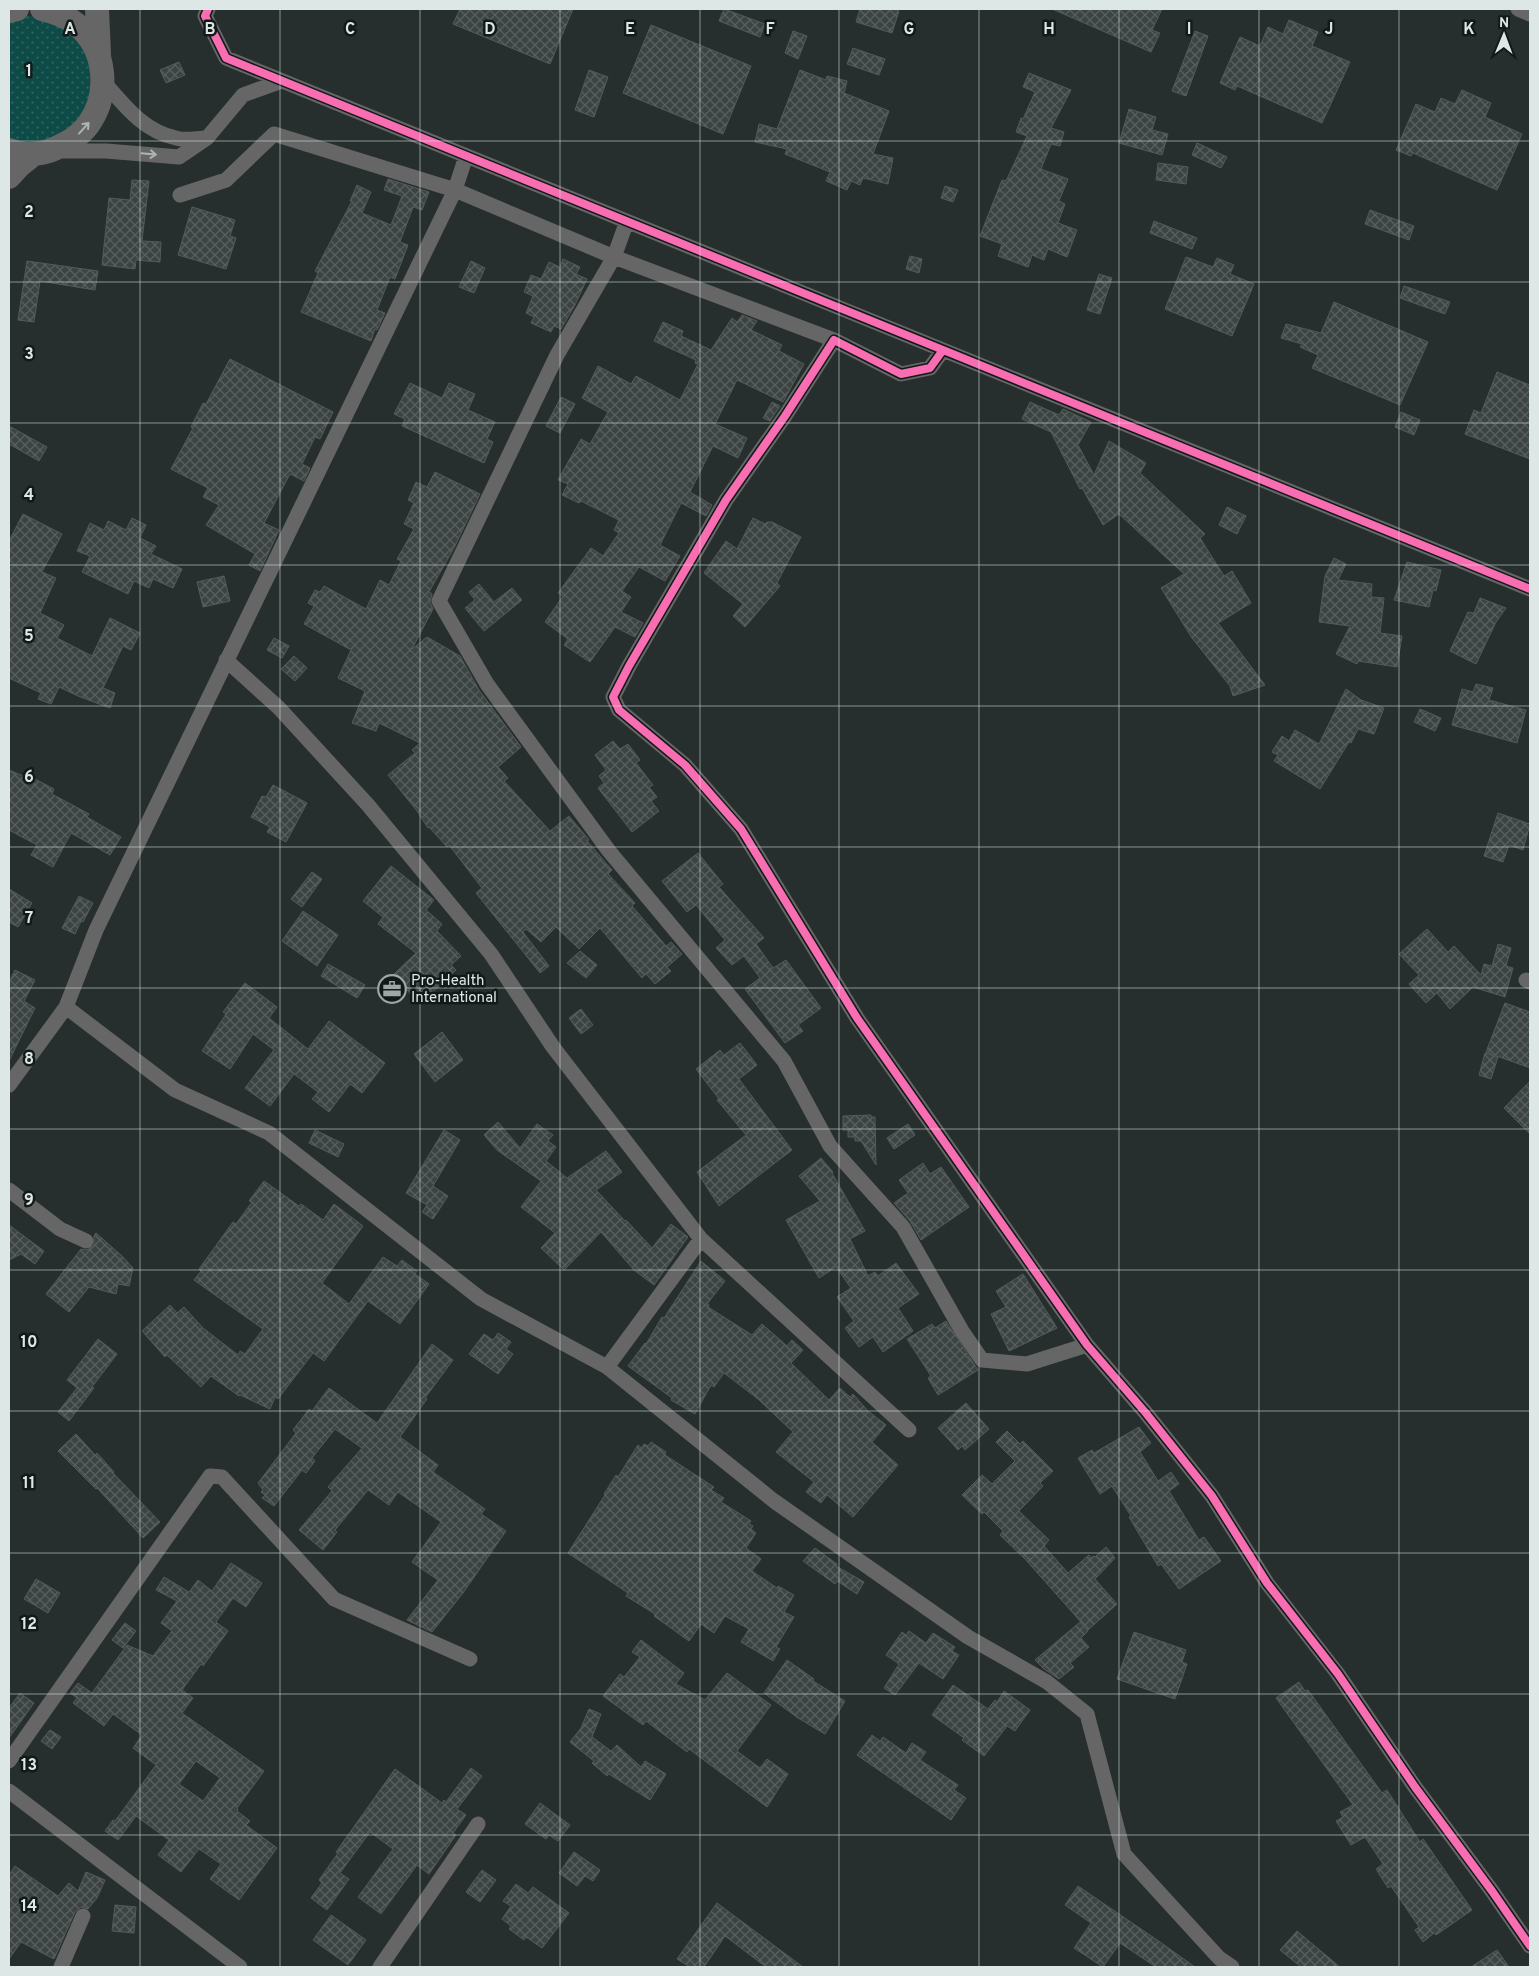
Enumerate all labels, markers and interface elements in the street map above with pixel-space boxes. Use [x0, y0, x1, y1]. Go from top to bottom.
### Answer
north arrow [1479, 10, 1529, 60]
text: N [1499, 15, 1509, 32]
text: A [64, 20, 76, 40]
text: B [204, 20, 216, 40]
text: C [345, 20, 355, 40]
text: D [484, 20, 496, 40]
text: E [625, 20, 635, 40]
text: F [765, 20, 775, 40]
text: G [904, 20, 914, 40]
text: H [1043, 20, 1055, 40]
text: I [1187, 20, 1191, 40]
text: J [1325, 20, 1333, 40]
text: K [1463, 20, 1475, 40]
text: 1 [26, 62, 32, 82]
one-way arrow [78, 122, 90, 134]
one-way arrow [141, 150, 157, 159]
text: 2 [24, 203, 34, 223]
text: 3 [24, 345, 34, 365]
text: 4 [24, 486, 34, 506]
text: 5 [24, 627, 34, 647]
text: 6 [24, 768, 34, 788]
text: 7 [25, 909, 33, 929]
place label: Pro-Health International [411, 972, 497, 1008]
office icon: Pro-Health International [377, 974, 407, 1004]
text: 8 [24, 1050, 34, 1070]
text: 9 [24, 1191, 34, 1211]
text: 10 [21, 1333, 37, 1353]
text: 11 [23, 1474, 35, 1494]
text: 12 [21, 1615, 37, 1635]
text: 13 [21, 1756, 37, 1776]
text: 14 [21, 1897, 37, 1917]

